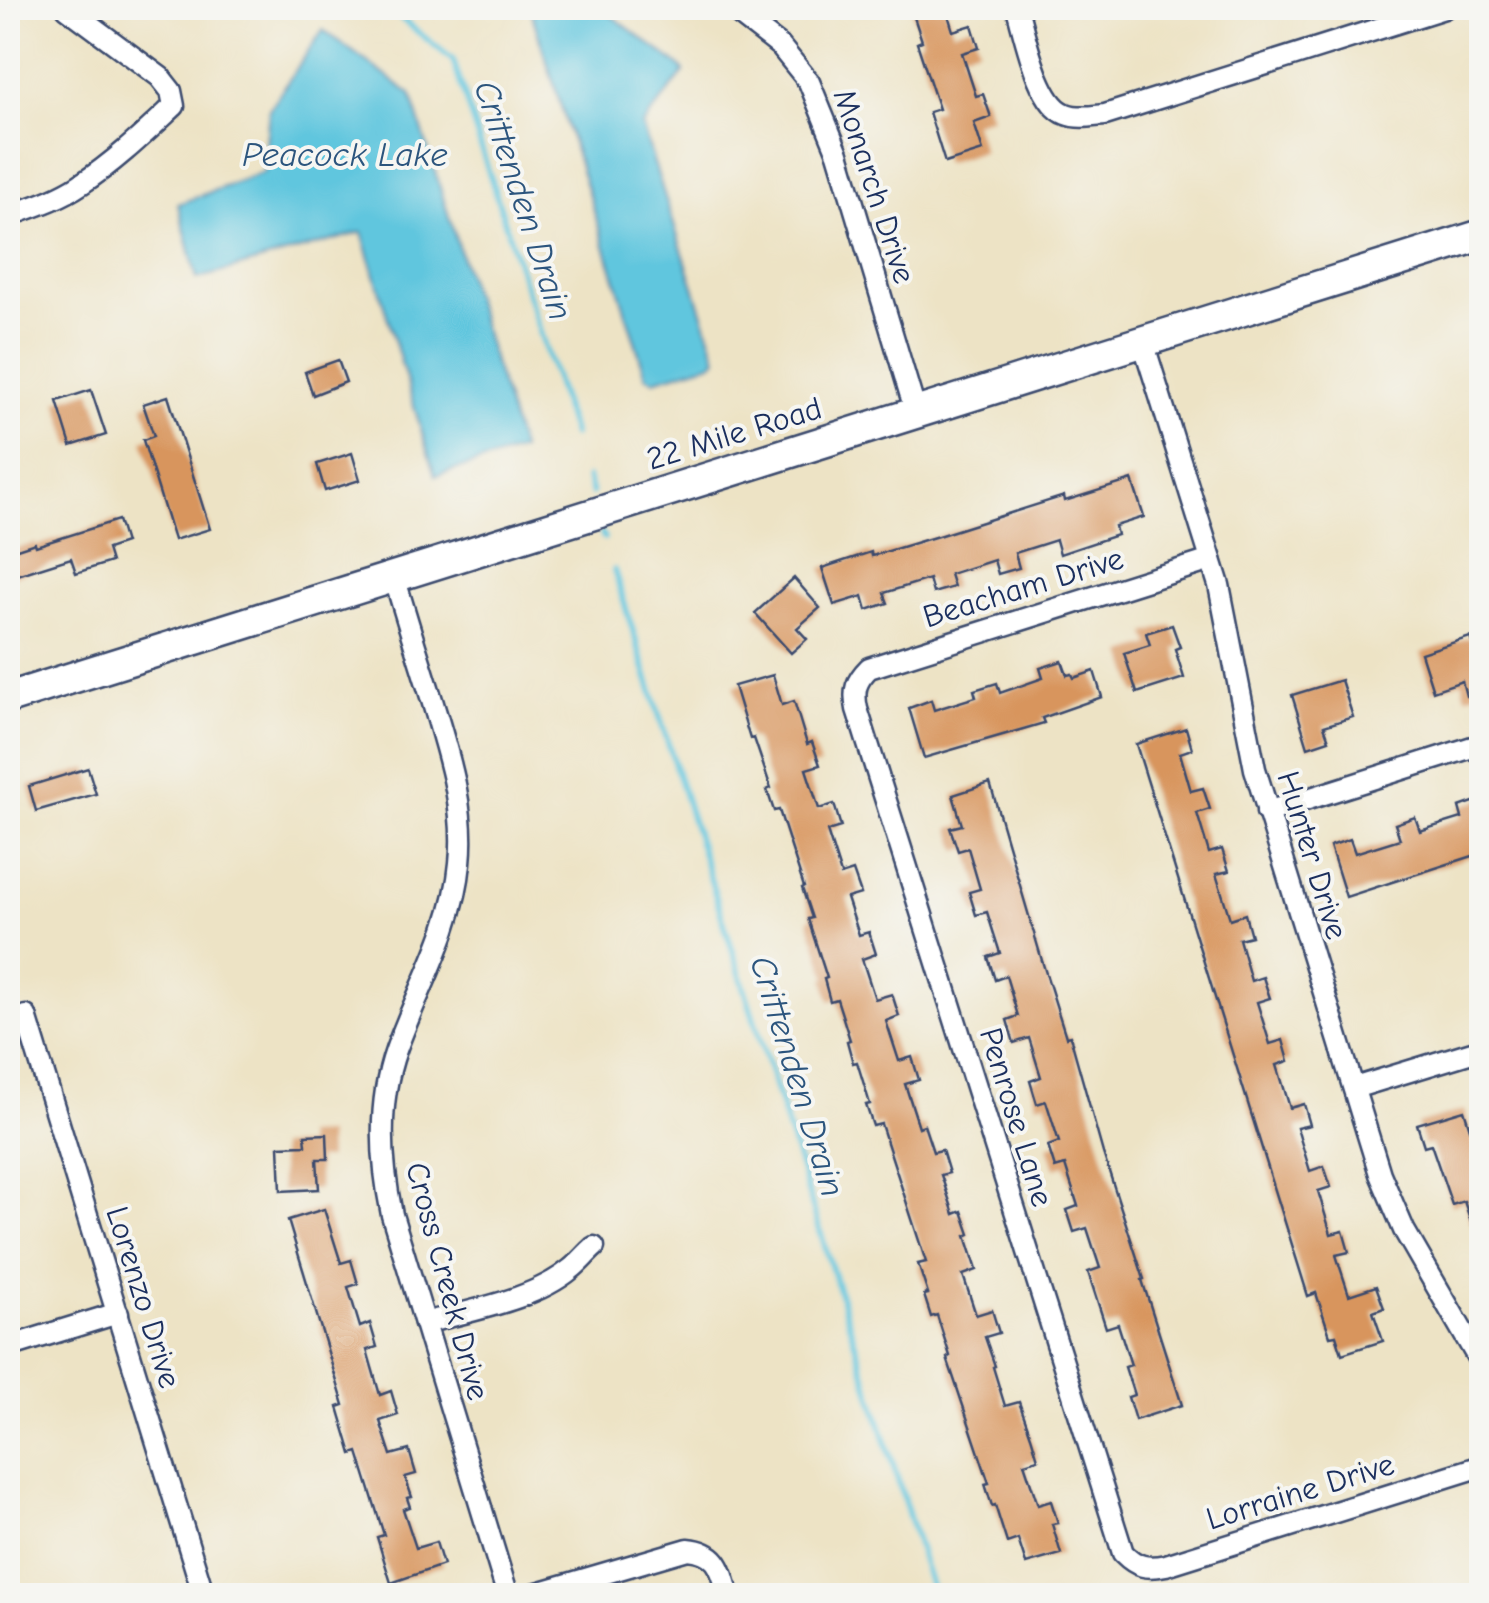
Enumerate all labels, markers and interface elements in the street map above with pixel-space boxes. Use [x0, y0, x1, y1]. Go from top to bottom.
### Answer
water label: Crittenden Drain [466, 75, 582, 325]
street label: Monarch Drive [826, 84, 923, 288]
water label: Peacock Lake [242, 134, 448, 175]
street label: 22 Mile Road [642, 389, 826, 478]
street label: Beacham Drive [919, 539, 1128, 636]
street label: Hunter Drive [1269, 767, 1356, 944]
water label: Crittenden Drain [741, 951, 854, 1201]
street label: Penrose Lane [972, 1023, 1061, 1211]
street label: Cross Creek Drive [398, 1158, 497, 1404]
street label: Lorenzo Drive [98, 1202, 189, 1392]
street label: Lorraine Drive [1202, 1445, 1398, 1538]

